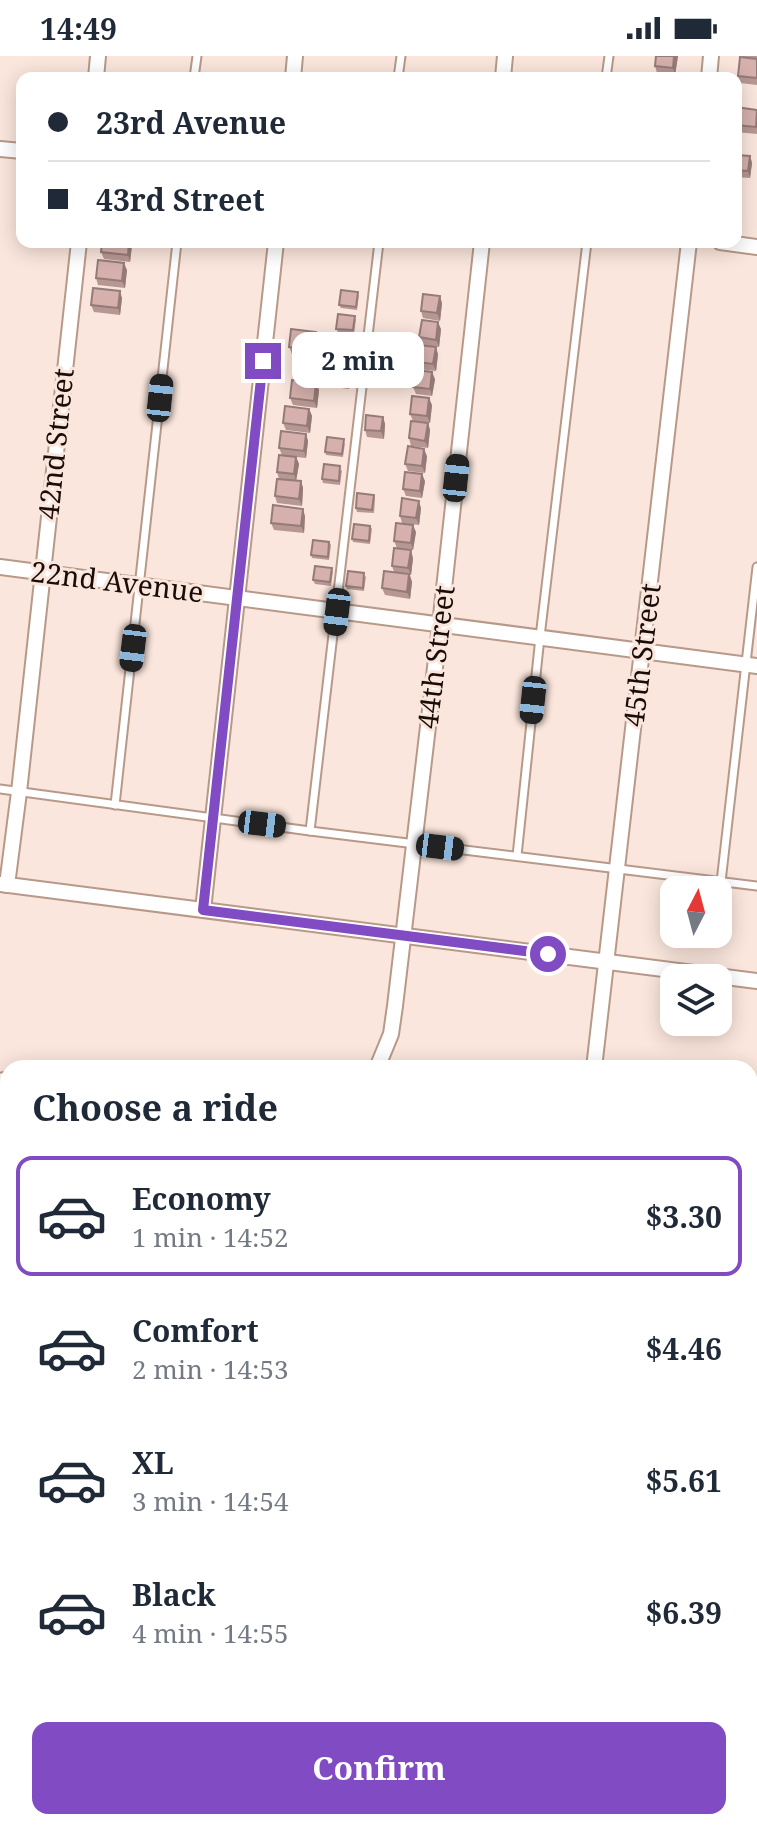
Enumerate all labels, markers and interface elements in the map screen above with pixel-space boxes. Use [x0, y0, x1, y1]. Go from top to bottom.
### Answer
text: 14:49 [40, 8, 117, 49]
text: 23rd Avenue [96, 102, 286, 143]
text: 43rd Street [96, 179, 265, 220]
callout: 2 min [291, 333, 423, 389]
text: 2 min [321, 342, 395, 378]
route end [245, 343, 281, 379]
street label: 42nd Street [28, 366, 82, 521]
car [146, 373, 174, 423]
car [442, 453, 470, 503]
street label: 22nd Avenue [28, 552, 206, 610]
street label: 45th Street [613, 581, 669, 729]
street label: 44th Street [407, 583, 463, 731]
car [322, 587, 352, 637]
car [118, 623, 148, 673]
car [519, 675, 547, 725]
car [237, 809, 287, 839]
car [415, 832, 465, 862]
north arrow [660, 876, 732, 948]
map controls [660, 876, 732, 1036]
route start [530, 936, 566, 972]
button: layers [660, 964, 732, 1036]
text: Choose a ride [32, 1083, 278, 1132]
text: Economy [132, 1178, 271, 1219]
icon: car [36, 1180, 108, 1252]
text: $3.30 [645, 1196, 722, 1237]
text: 1 min · 14:52 [132, 1219, 289, 1255]
text: Comfort [132, 1310, 259, 1351]
icon: car [36, 1312, 108, 1384]
text: $4.46 [645, 1328, 722, 1369]
text: 2 min · 14:53 [132, 1351, 289, 1387]
text: XL [132, 1442, 174, 1483]
icon: car [36, 1444, 108, 1516]
text: $5.61 [645, 1460, 722, 1501]
text: 3 min · 14:54 [132, 1483, 289, 1519]
text: Black [132, 1574, 216, 1615]
icon: car [36, 1576, 108, 1648]
text: $6.39 [645, 1592, 722, 1633]
text: 4 min · 14:55 [132, 1615, 289, 1651]
button: Confirm [32, 1722, 726, 1814]

